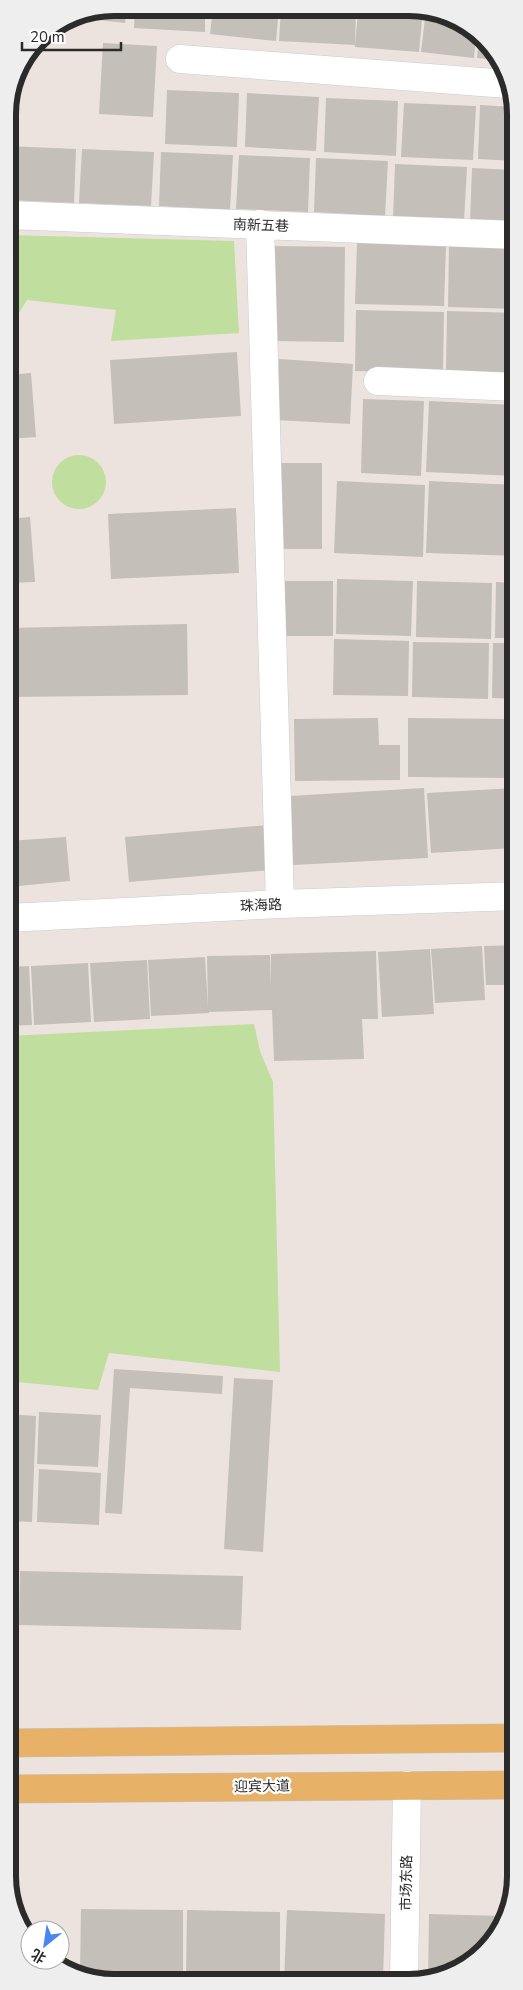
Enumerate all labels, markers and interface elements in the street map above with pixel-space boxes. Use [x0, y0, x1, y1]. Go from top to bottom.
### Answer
scale bar [22, 20, 121, 52]
text: 20 m [30, 27, 65, 47]
street label: 南新五巷 [233, 215, 289, 236]
street label: 珠海路 [240, 895, 282, 916]
street label: 迎宾大道 [234, 1777, 290, 1796]
street label: 市场东路 [397, 1855, 416, 1911]
north arrow [20, 1920, 70, 1970]
text: 北 [28, 1944, 50, 1968]

